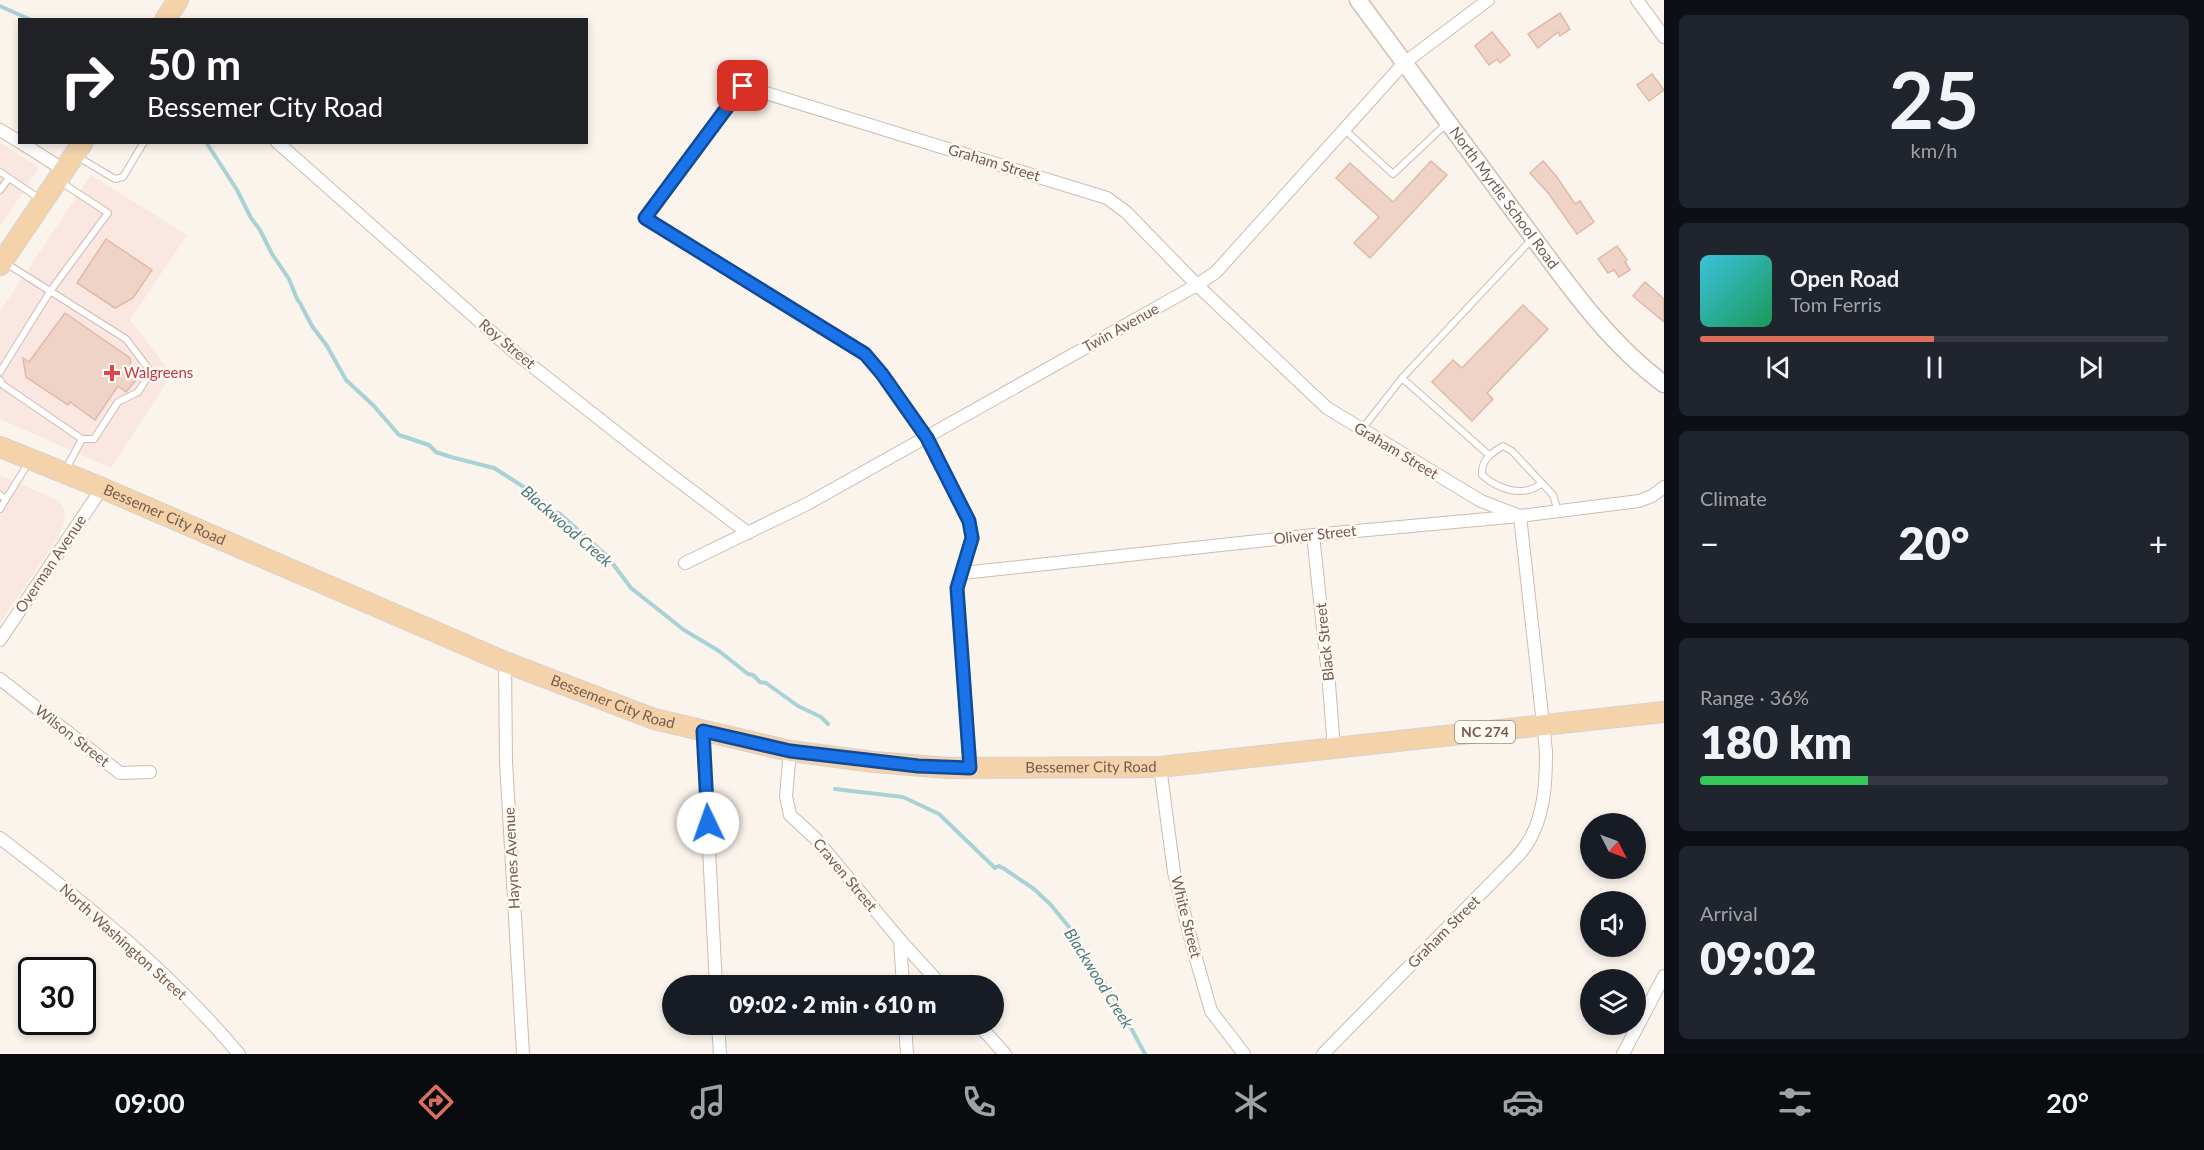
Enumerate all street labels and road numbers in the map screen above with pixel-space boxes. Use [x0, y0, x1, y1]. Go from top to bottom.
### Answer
street label: North Myrtle School Road [1447, 123, 1563, 272]
street label: Graham Street [946, 140, 1043, 185]
street label: Twin Avenue [1079, 299, 1162, 355]
street label: Roy Street [476, 315, 540, 372]
street label: Graham Street [1351, 418, 1442, 483]
street label: Bessemer City Road [101, 480, 229, 548]
street label: Overman Avenue [11, 511, 90, 616]
street label: Oliver Street [1273, 521, 1358, 547]
street label: Black Street [1311, 601, 1337, 682]
street label: Bessemer City Road [548, 670, 677, 732]
street label: Wilson Street [32, 701, 114, 770]
road number: NC 274 [1455, 721, 1515, 743]
street label: Bessemer City Road [1025, 757, 1157, 776]
street label: Haynes Avenue [499, 807, 523, 909]
street label: Craven Street [810, 834, 882, 915]
street label: White Street [1168, 874, 1206, 960]
street label: North Washington Street [56, 879, 191, 1004]
street label: Graham Street [1403, 891, 1484, 971]

